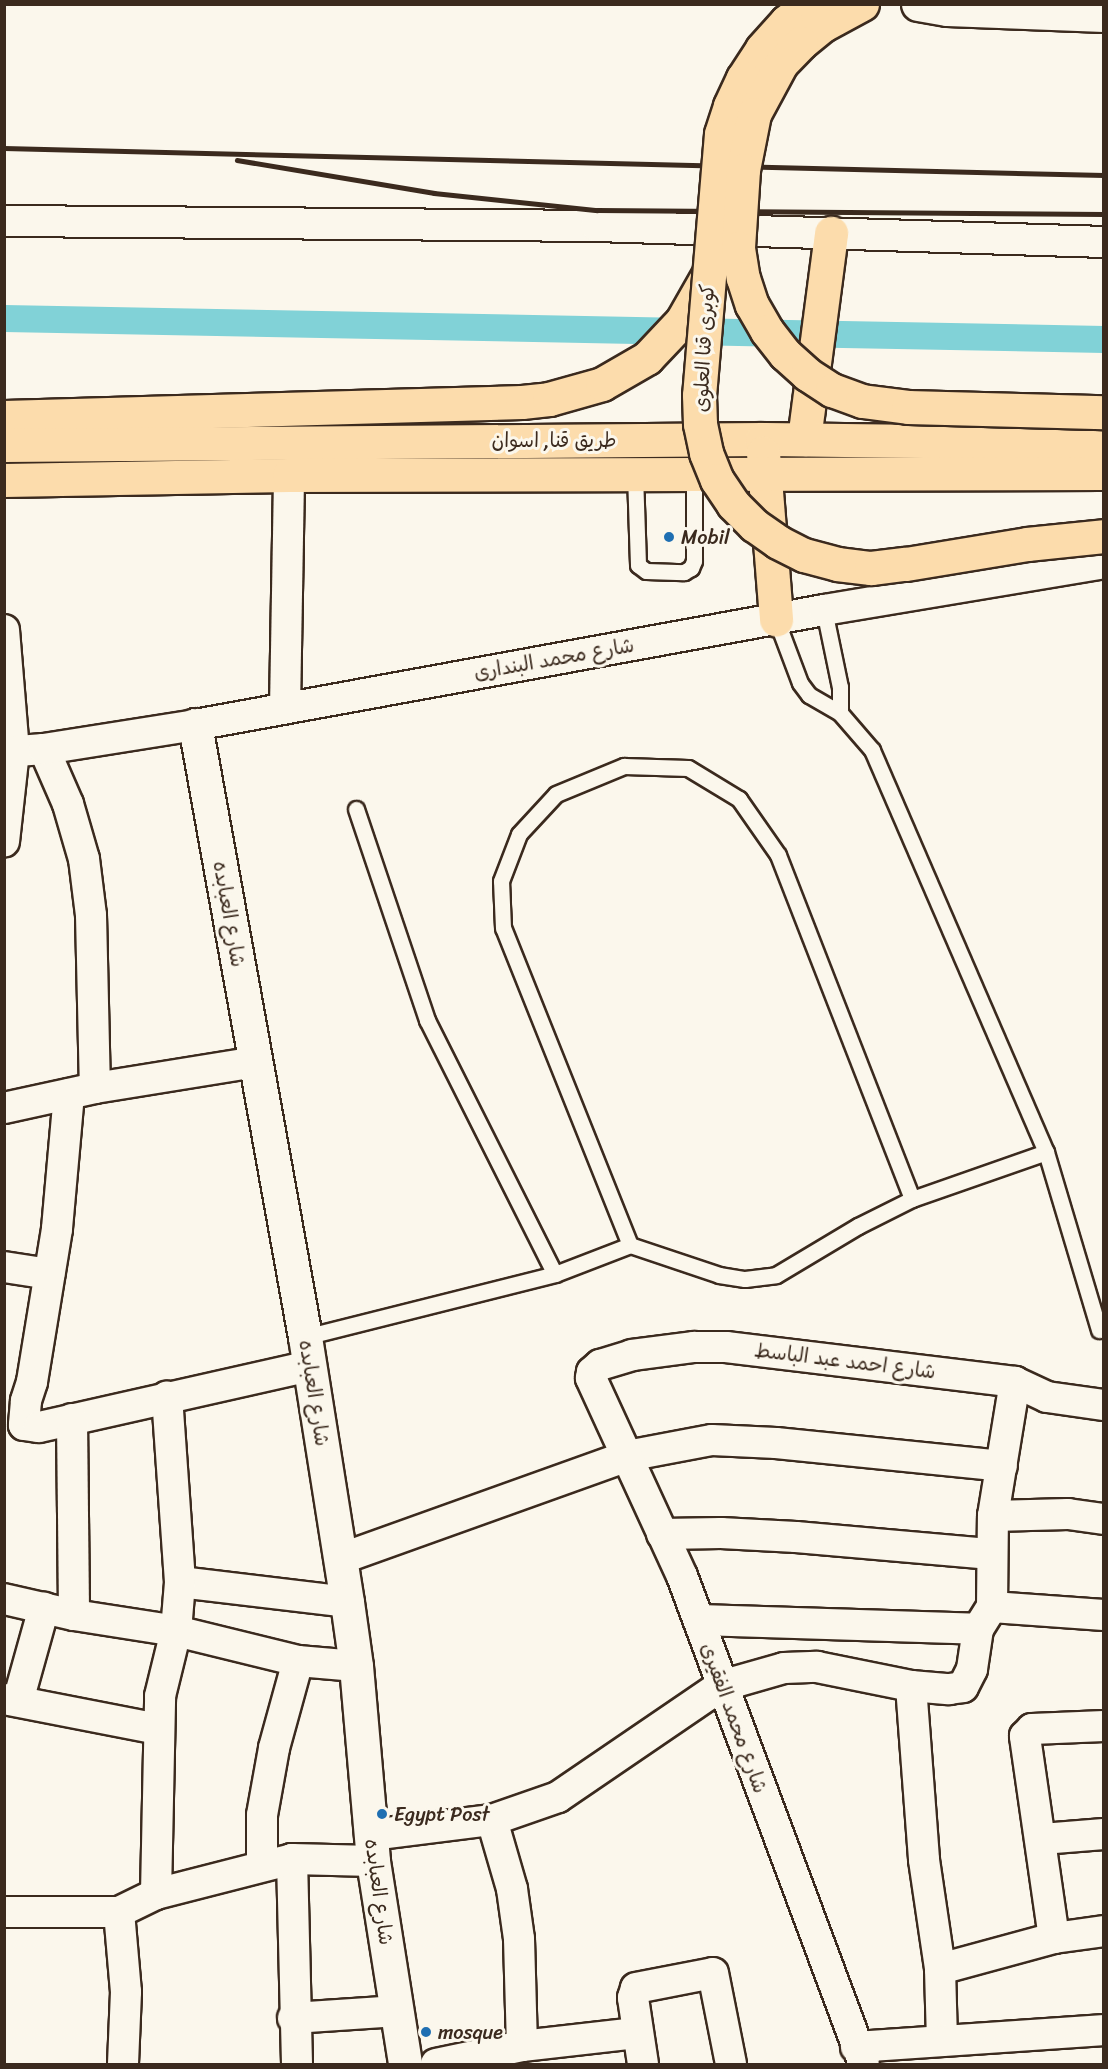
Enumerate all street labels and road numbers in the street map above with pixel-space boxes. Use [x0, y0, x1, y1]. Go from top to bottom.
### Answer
street label: كوبرى قنا العلوى [689, 283, 719, 413]
street label: طريق قنا, اسوان [492, 428, 616, 452]
street label: شارع محمد البندارى [472, 633, 636, 685]
street label: شارع العبابده [208, 859, 250, 969]
street label: شارع العبابده [294, 1338, 334, 1448]
street label: شارع احمد عبد الباسط [753, 1338, 937, 1384]
street label: شارع محمد الفقيرى [696, 1640, 772, 1796]
street label: شارع العبابده [360, 1837, 398, 1947]

